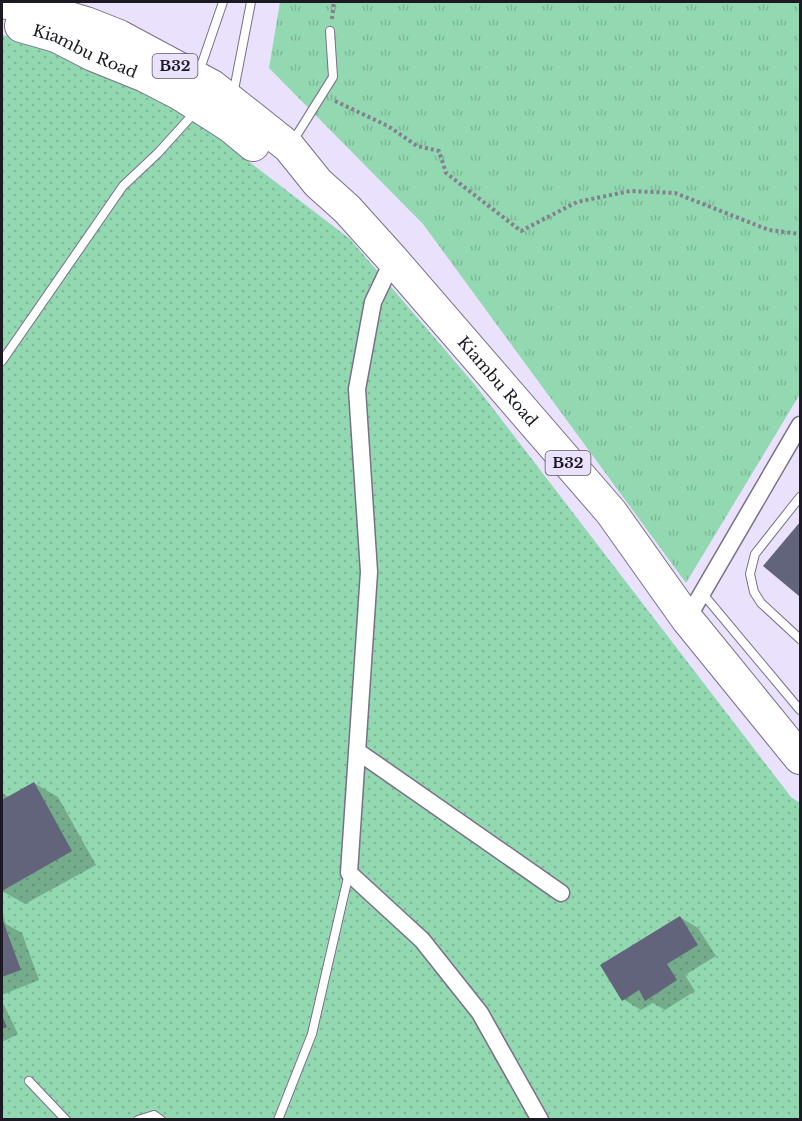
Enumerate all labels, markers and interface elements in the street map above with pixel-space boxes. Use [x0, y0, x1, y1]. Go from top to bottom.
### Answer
street label: Kiambu Road [31, 20, 141, 82]
road number: B32 [152, 54, 198, 78]
street label: Kiambu Road [453, 332, 542, 430]
road number: B32 [546, 451, 590, 475]

